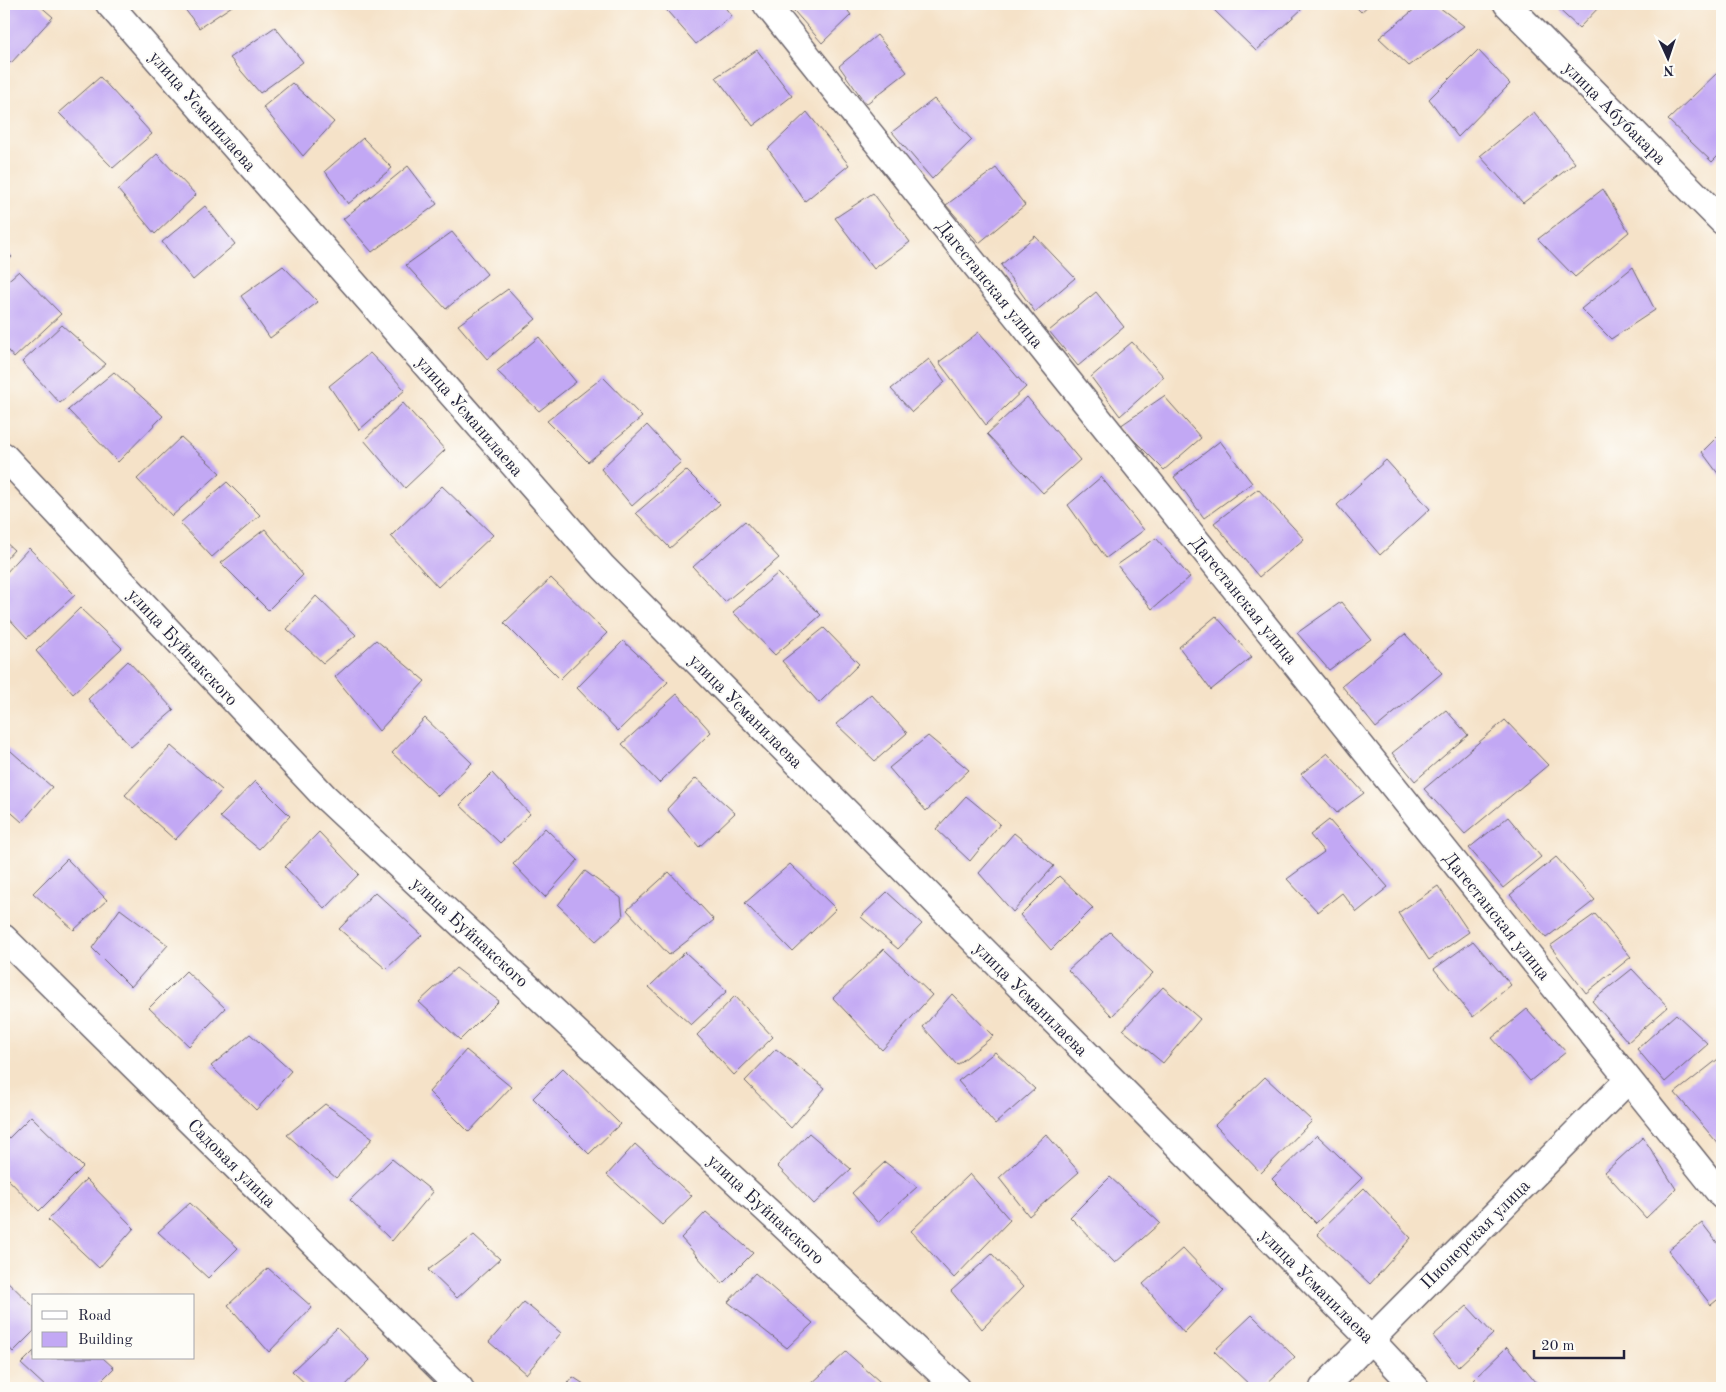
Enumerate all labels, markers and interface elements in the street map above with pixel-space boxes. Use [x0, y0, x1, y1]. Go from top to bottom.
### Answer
north arrow [1644, 32, 1694, 82]
street label: улица Усманилаева [145, 48, 259, 175]
street label: улица Абубакара [1559, 59, 1669, 169]
text: N [1663, 63, 1674, 77]
street label: Дагестанская улица [932, 217, 1046, 352]
street label: улица Усманилаева [412, 353, 526, 480]
street label: Дагестанская улица [1186, 533, 1300, 668]
street label: улица Буйнакского [124, 586, 241, 710]
street label: улица Усманилаева [685, 651, 806, 772]
street label: Дагестанская улица [1439, 849, 1553, 984]
street label: улица Буйнакского [407, 874, 531, 991]
street label: улица Усманилаева [970, 939, 1091, 1060]
street label: Садовая улица [184, 1116, 279, 1211]
street label: улица Буйнакского [703, 1151, 827, 1268]
street label: Пионерская улица [1418, 1176, 1534, 1293]
street label: улица Усманилаева [1256, 1226, 1377, 1347]
legend [32, 1294, 195, 1360]
text: Road [78, 1309, 112, 1324]
scale bar [1534, 1327, 1624, 1359]
text: Building [78, 1333, 133, 1348]
text: 20 m [1541, 1339, 1575, 1354]

